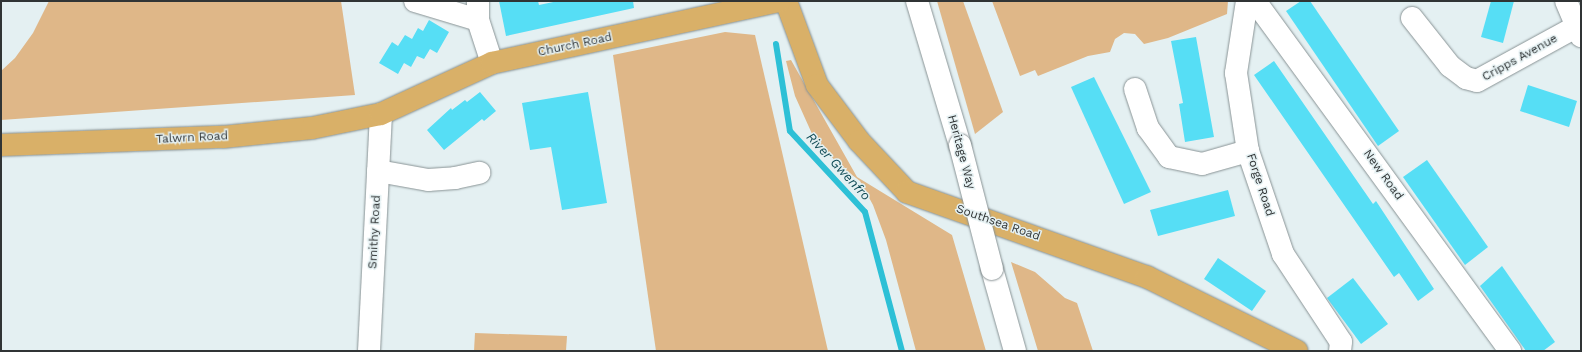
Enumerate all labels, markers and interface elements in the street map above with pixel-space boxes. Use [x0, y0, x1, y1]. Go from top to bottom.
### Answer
street label: Church Road [537, 30, 613, 60]
street label: Cripps Avenue [1480, 31, 1560, 85]
street label: Heritage Way [944, 113, 978, 191]
street label: Talwrn Road [156, 129, 228, 147]
water label: River Gwenfro [803, 130, 873, 204]
street label: New Road [1360, 147, 1406, 203]
street label: Forge Road [1243, 152, 1277, 218]
street label: Smithy Road [366, 195, 384, 269]
street label: Southsea Road [954, 202, 1042, 244]

